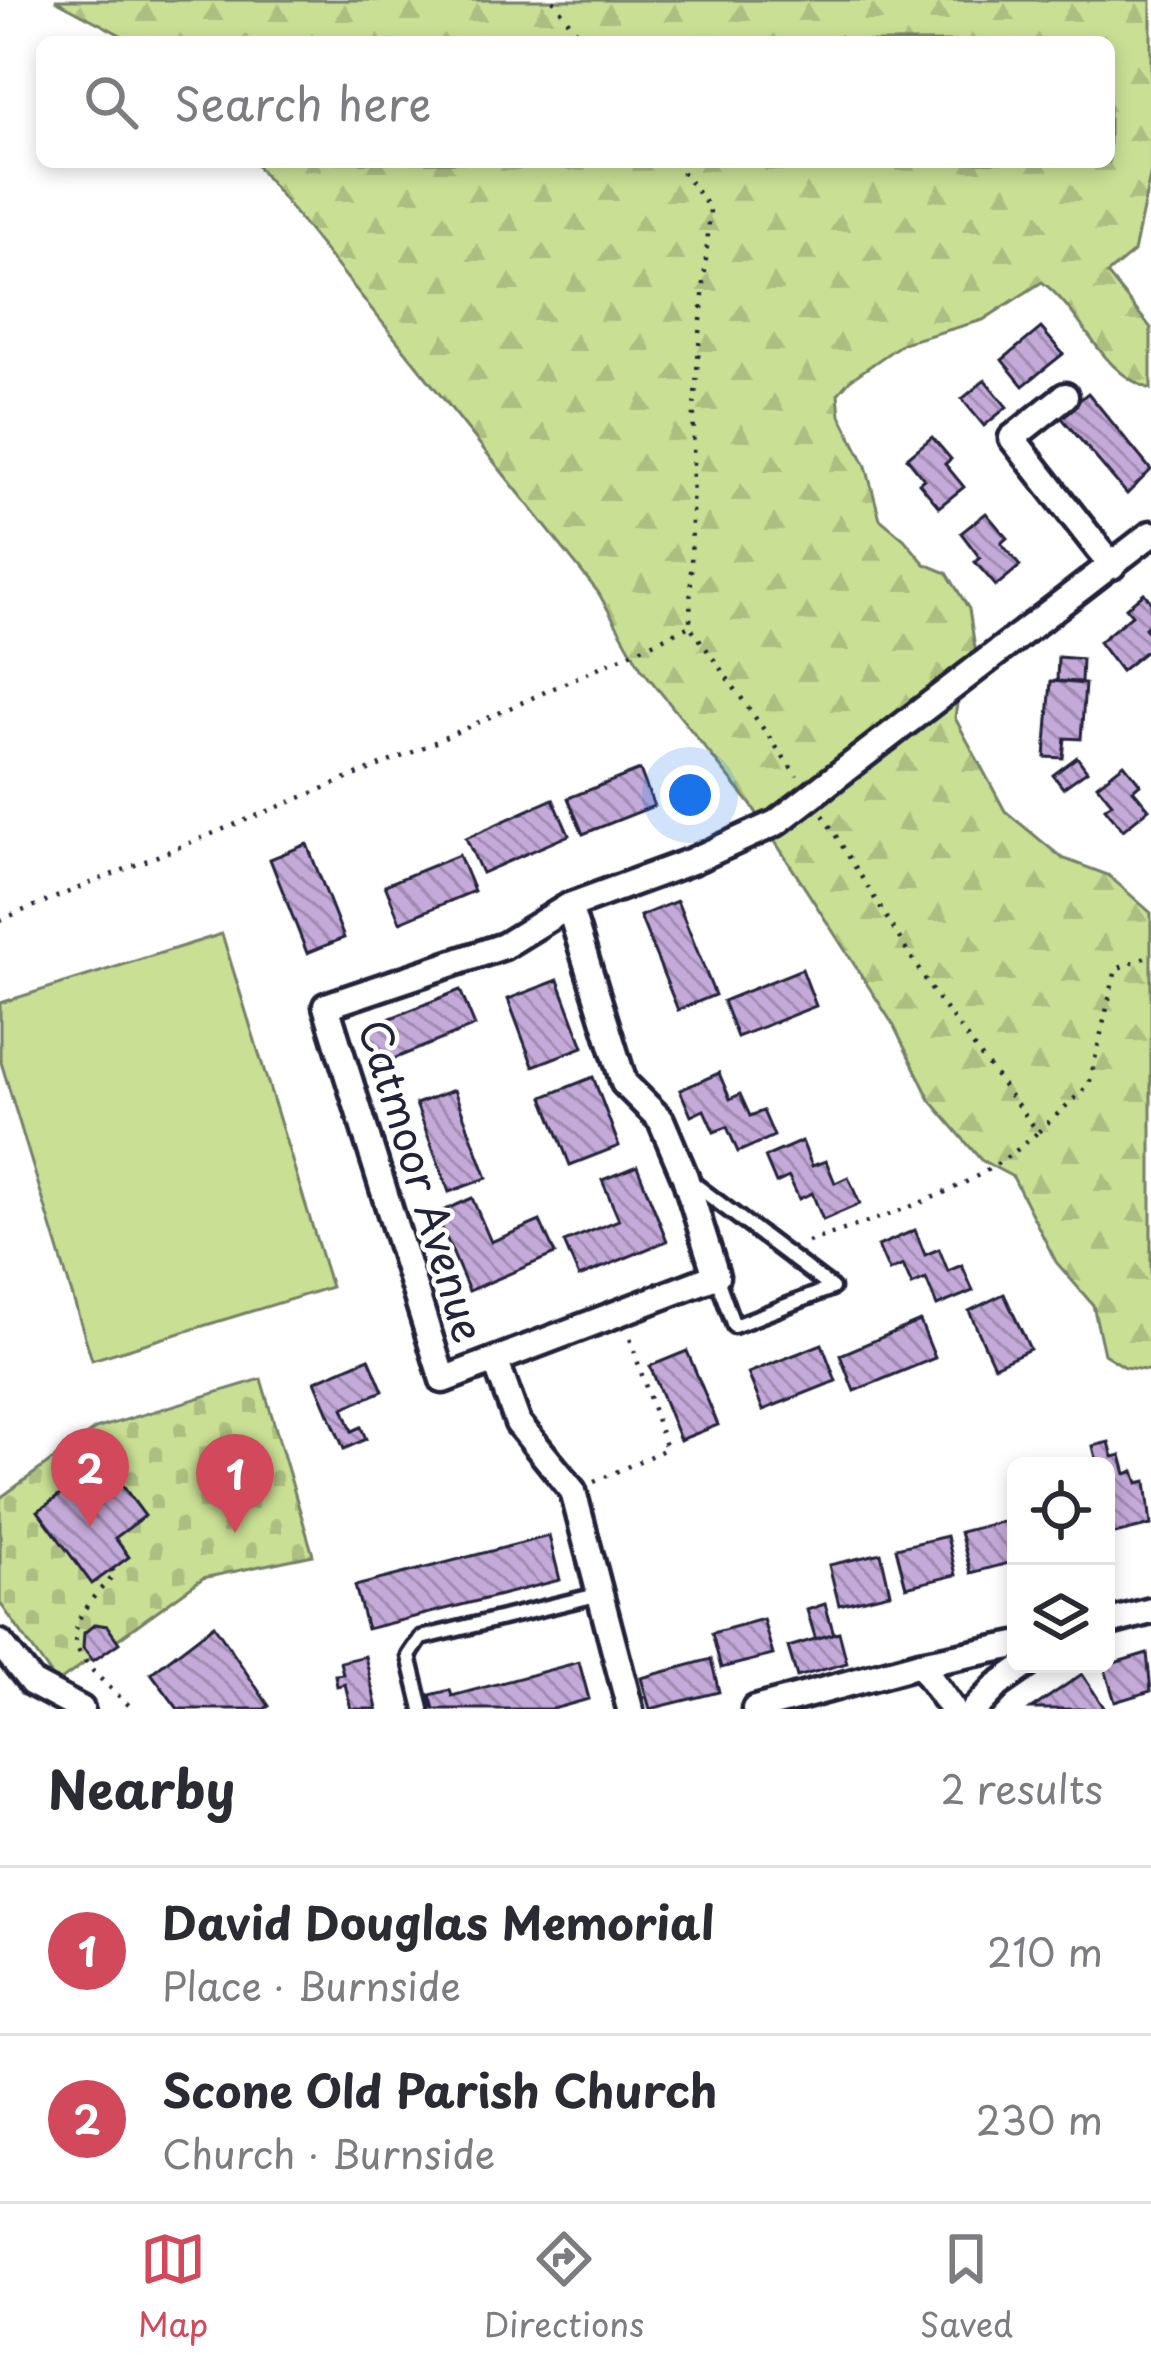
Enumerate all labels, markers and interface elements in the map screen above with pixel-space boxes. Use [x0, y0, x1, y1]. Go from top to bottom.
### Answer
search box [36, 36, 1115, 168]
text: Search here [174, 68, 431, 136]
icon: search [78, 69, 144, 135]
your location [660, 765, 720, 825]
street label: Catmoor Avenue [344, 1011, 502, 1349]
pin: 2 [51, 1428, 129, 1527]
pin: 1 [196, 1434, 274, 1533]
map controls [1007, 1457, 1115, 1673]
button: locate [1007, 1457, 1115, 1565]
button: layers [1007, 1565, 1115, 1673]
text: Nearby [48, 1749, 235, 1826]
text: 2 results [941, 1758, 1103, 1817]
text: David Douglas Memorial [162, 1887, 715, 1955]
text: 1 [78, 1921, 96, 1980]
text: 210 m [987, 1921, 1103, 1980]
text: Place · Burnside [162, 1955, 461, 2014]
text: Scone Old Parish Church [162, 2055, 718, 2123]
text: 2 [73, 2089, 101, 2148]
text: 230 m [976, 2089, 1103, 2148]
text: Church · Burnside [162, 2123, 495, 2182]
tab: Map [138, 2226, 208, 2348]
tab: Directions [484, 2226, 644, 2348]
tab: Saved [920, 2226, 1013, 2348]

